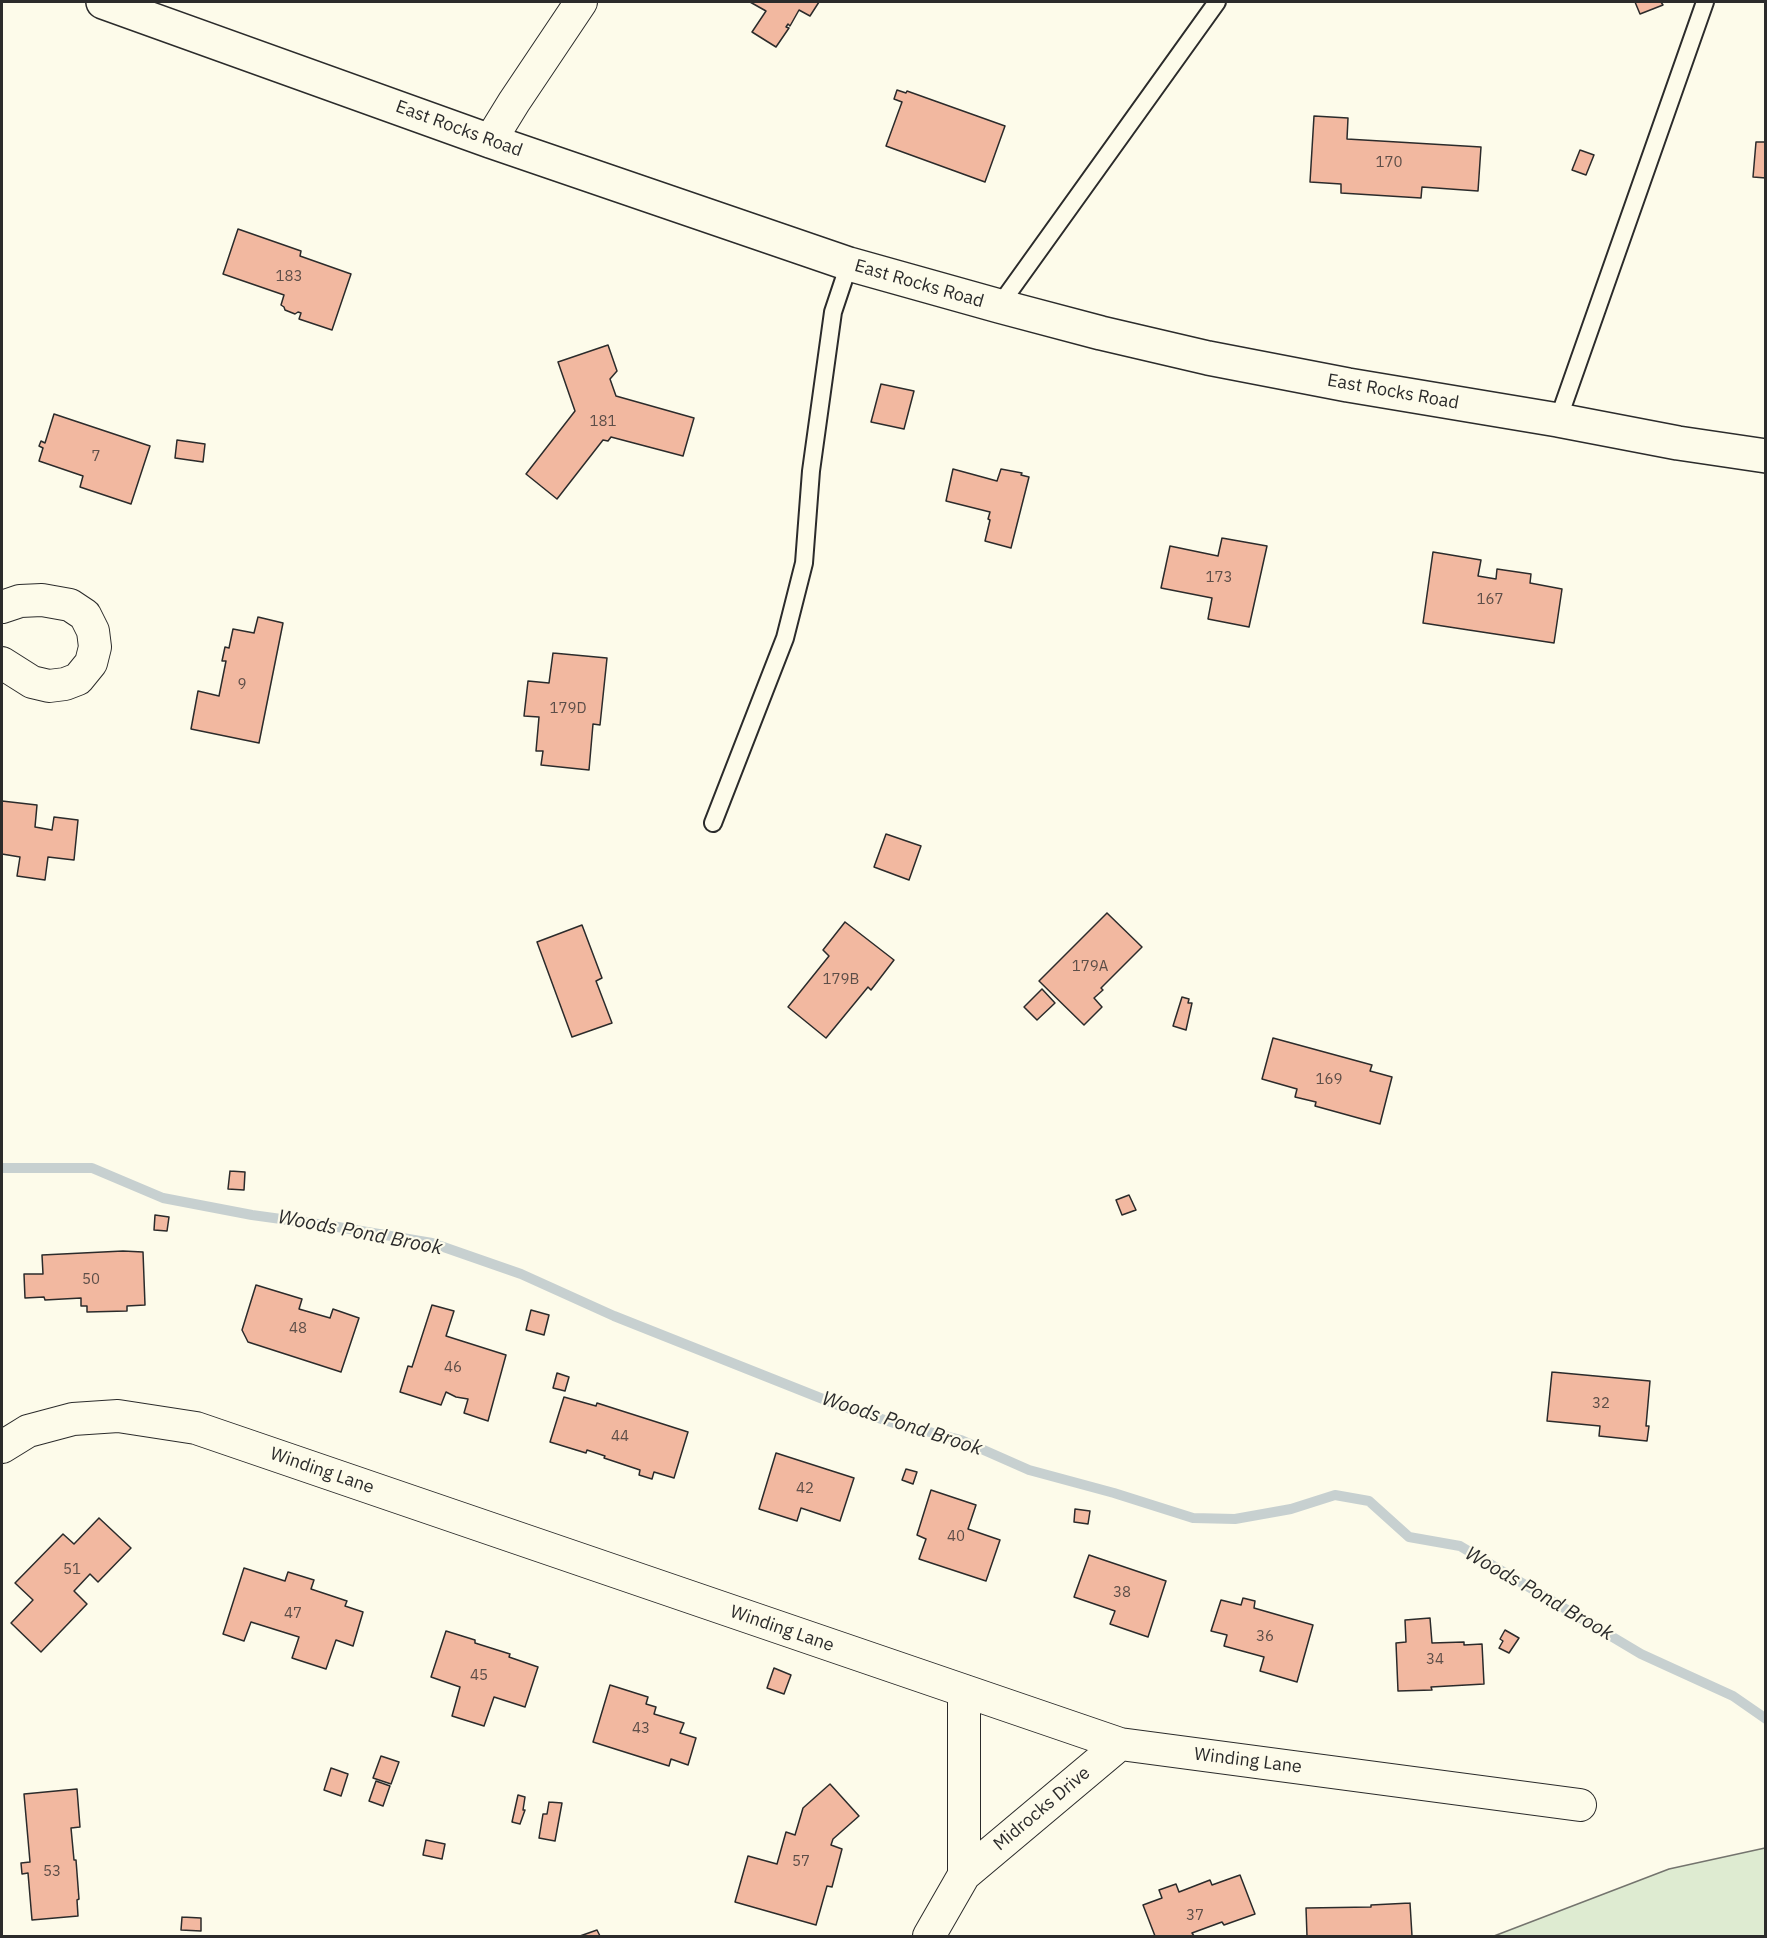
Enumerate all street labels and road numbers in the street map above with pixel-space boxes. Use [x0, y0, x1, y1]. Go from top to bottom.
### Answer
street label: East Rocks Road [393, 96, 525, 162]
street label: East Rocks Road [852, 255, 986, 313]
street label: East Rocks Road [1325, 370, 1461, 414]
street label: Winding Lane [267, 1443, 377, 1499]
street label: Winding Lane [727, 1601, 837, 1657]
street label: Winding Lane [1193, 1744, 1303, 1778]
street label: Midrocks Drive [989, 1762, 1095, 1856]

